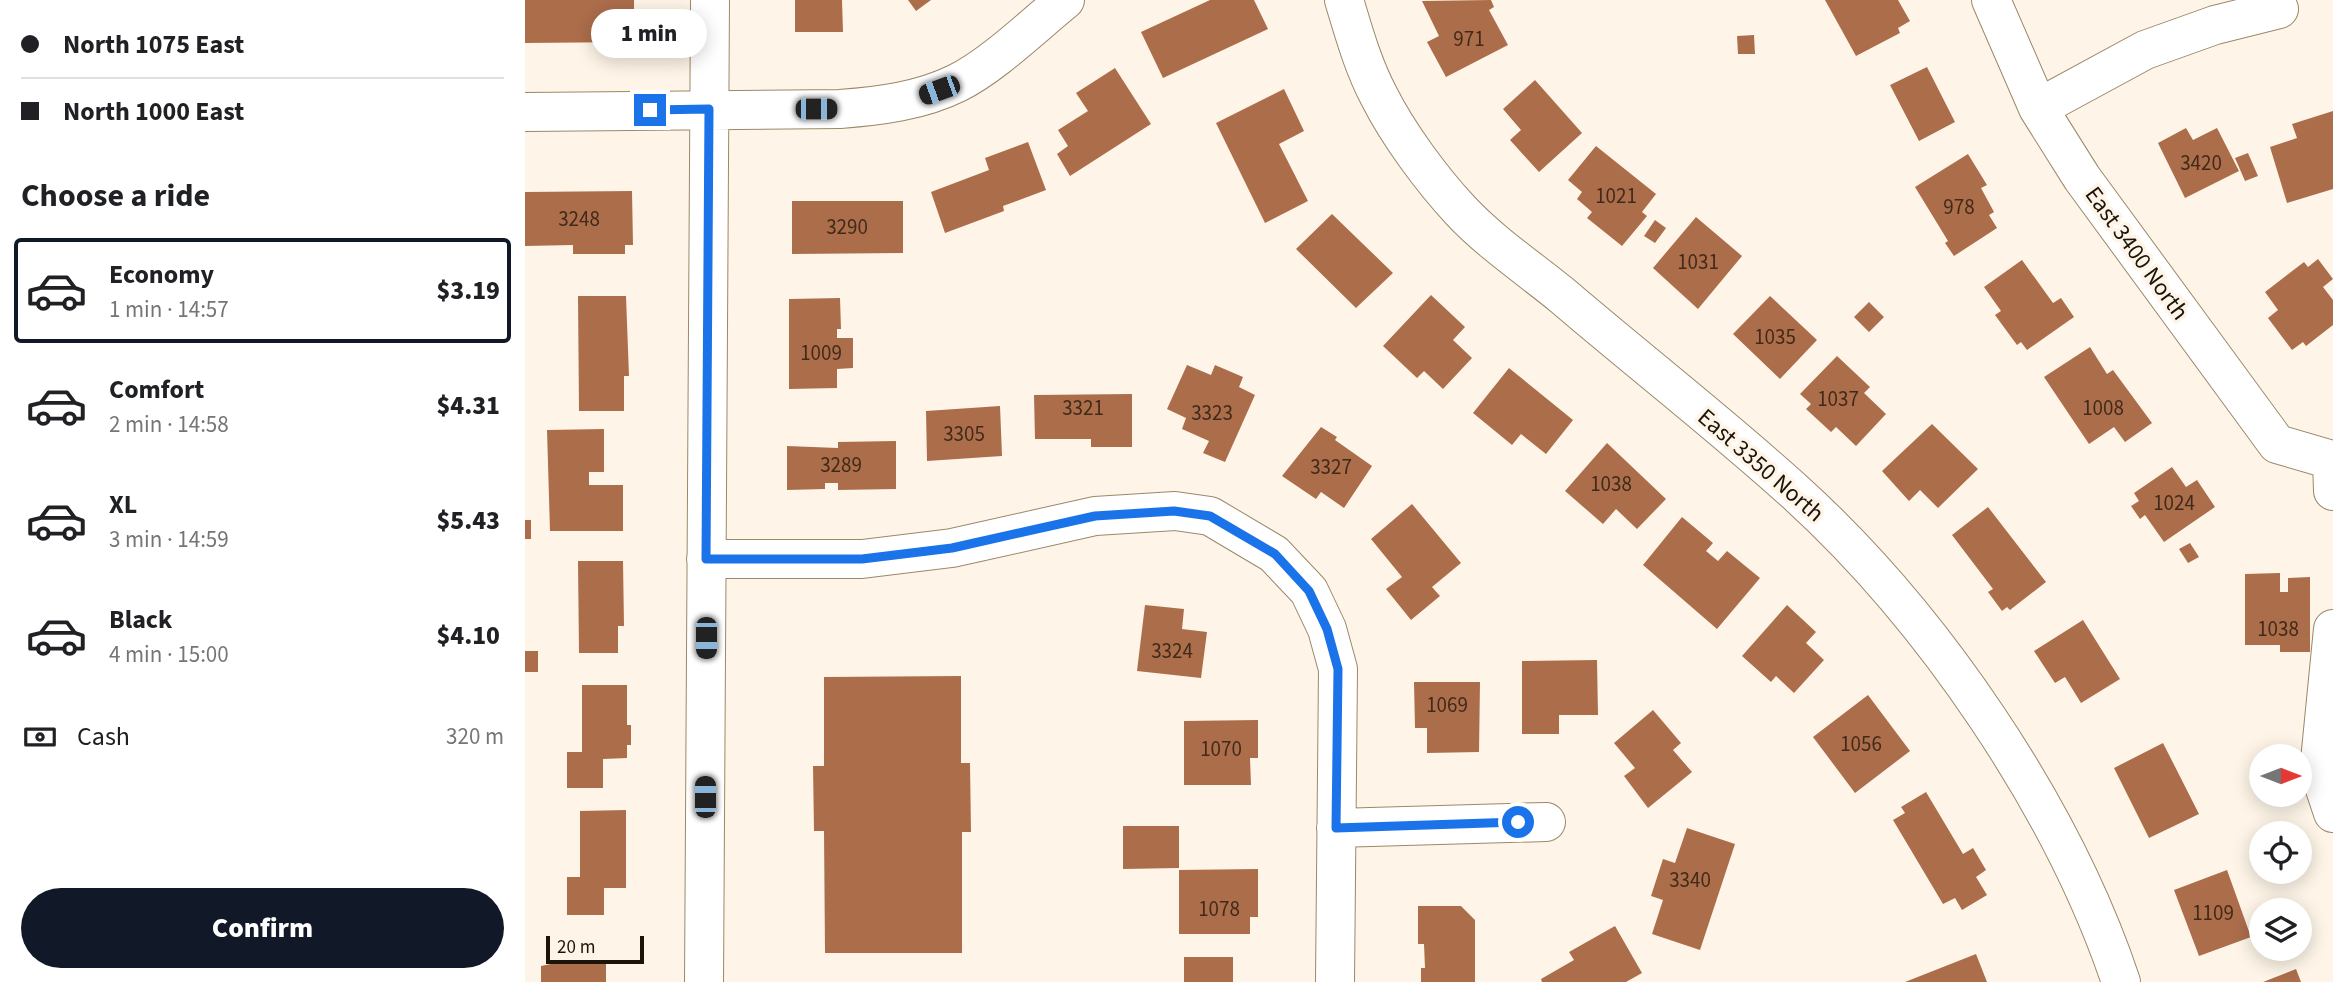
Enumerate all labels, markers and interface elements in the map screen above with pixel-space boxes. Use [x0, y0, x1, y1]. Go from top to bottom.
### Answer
callout: 1 min [592, 8, 708, 57]
text: 1 min [621, 17, 677, 50]
house number: 971 [1453, 24, 1485, 54]
text: North 1075 East [63, 26, 244, 63]
car [916, 73, 963, 107]
text: North 1000 East [63, 93, 244, 130]
route end [634, 94, 666, 126]
car [796, 99, 838, 120]
house number: 3420 [2180, 148, 2222, 178]
text: Choose a ride [21, 173, 210, 219]
street label: East 3400 North [2076, 179, 2197, 327]
house number: 1021 [1595, 181, 1637, 211]
house number: 978 [1943, 192, 1975, 222]
house number: 3248 [558, 204, 600, 234]
house number: 3290 [826, 212, 868, 242]
house number: 1031 [1677, 247, 1719, 277]
text: Economy [109, 256, 214, 293]
icon: car [25, 259, 88, 322]
text: $3.19 [436, 272, 500, 309]
text: 1 min · 14:57 [109, 293, 229, 326]
house number: 1035 [1754, 322, 1796, 352]
house number: 1009 [800, 338, 842, 368]
text: Comfort [109, 371, 204, 408]
icon: car [25, 374, 88, 437]
house number: 1037 [1817, 384, 1859, 414]
text: $4.31 [436, 387, 500, 424]
house number: 3321 [1062, 393, 1104, 423]
house number: 1008 [2082, 393, 2124, 423]
house number: 3323 [1191, 398, 1233, 428]
street label: East 3350 North [1690, 400, 1832, 530]
text: 2 min · 14:58 [109, 408, 229, 441]
house number: 3305 [943, 419, 985, 449]
house number: 3289 [820, 450, 862, 480]
house number: 3327 [1310, 452, 1352, 482]
house number: 1038 [1590, 469, 1632, 499]
text: XL [109, 486, 137, 523]
house number: 1024 [2153, 488, 2195, 518]
icon: car [25, 489, 88, 552]
text: $5.43 [436, 502, 500, 539]
text: 3 min · 14:59 [109, 523, 229, 556]
text: Black [109, 601, 172, 638]
icon: car [25, 604, 88, 667]
house number: 1038 [2257, 614, 2299, 644]
text: $4.10 [436, 617, 500, 654]
car [696, 617, 717, 659]
house number: 3324 [1151, 636, 1193, 666]
text: 4 min · 15:00 [109, 638, 229, 671]
house number: 1069 [1426, 690, 1468, 720]
icon: cash [21, 718, 59, 756]
text: Cash [77, 718, 130, 755]
text: 320 m [446, 720, 504, 753]
house number: 1056 [1840, 729, 1882, 759]
house number: 1070 [1200, 734, 1242, 764]
north arrow [2249, 744, 2312, 807]
map controls [2249, 744, 2312, 961]
car [695, 776, 716, 818]
route start [1502, 806, 1534, 838]
button: locate [2249, 821, 2312, 884]
house number: 3340 [1669, 865, 1711, 895]
button: Confirm [21, 888, 504, 968]
house number: 1078 [1198, 894, 1240, 924]
house number: 1109 [2192, 898, 2234, 928]
button: layers [2249, 898, 2312, 961]
scale bar [546, 933, 644, 965]
text: 20 m [557, 934, 595, 961]

